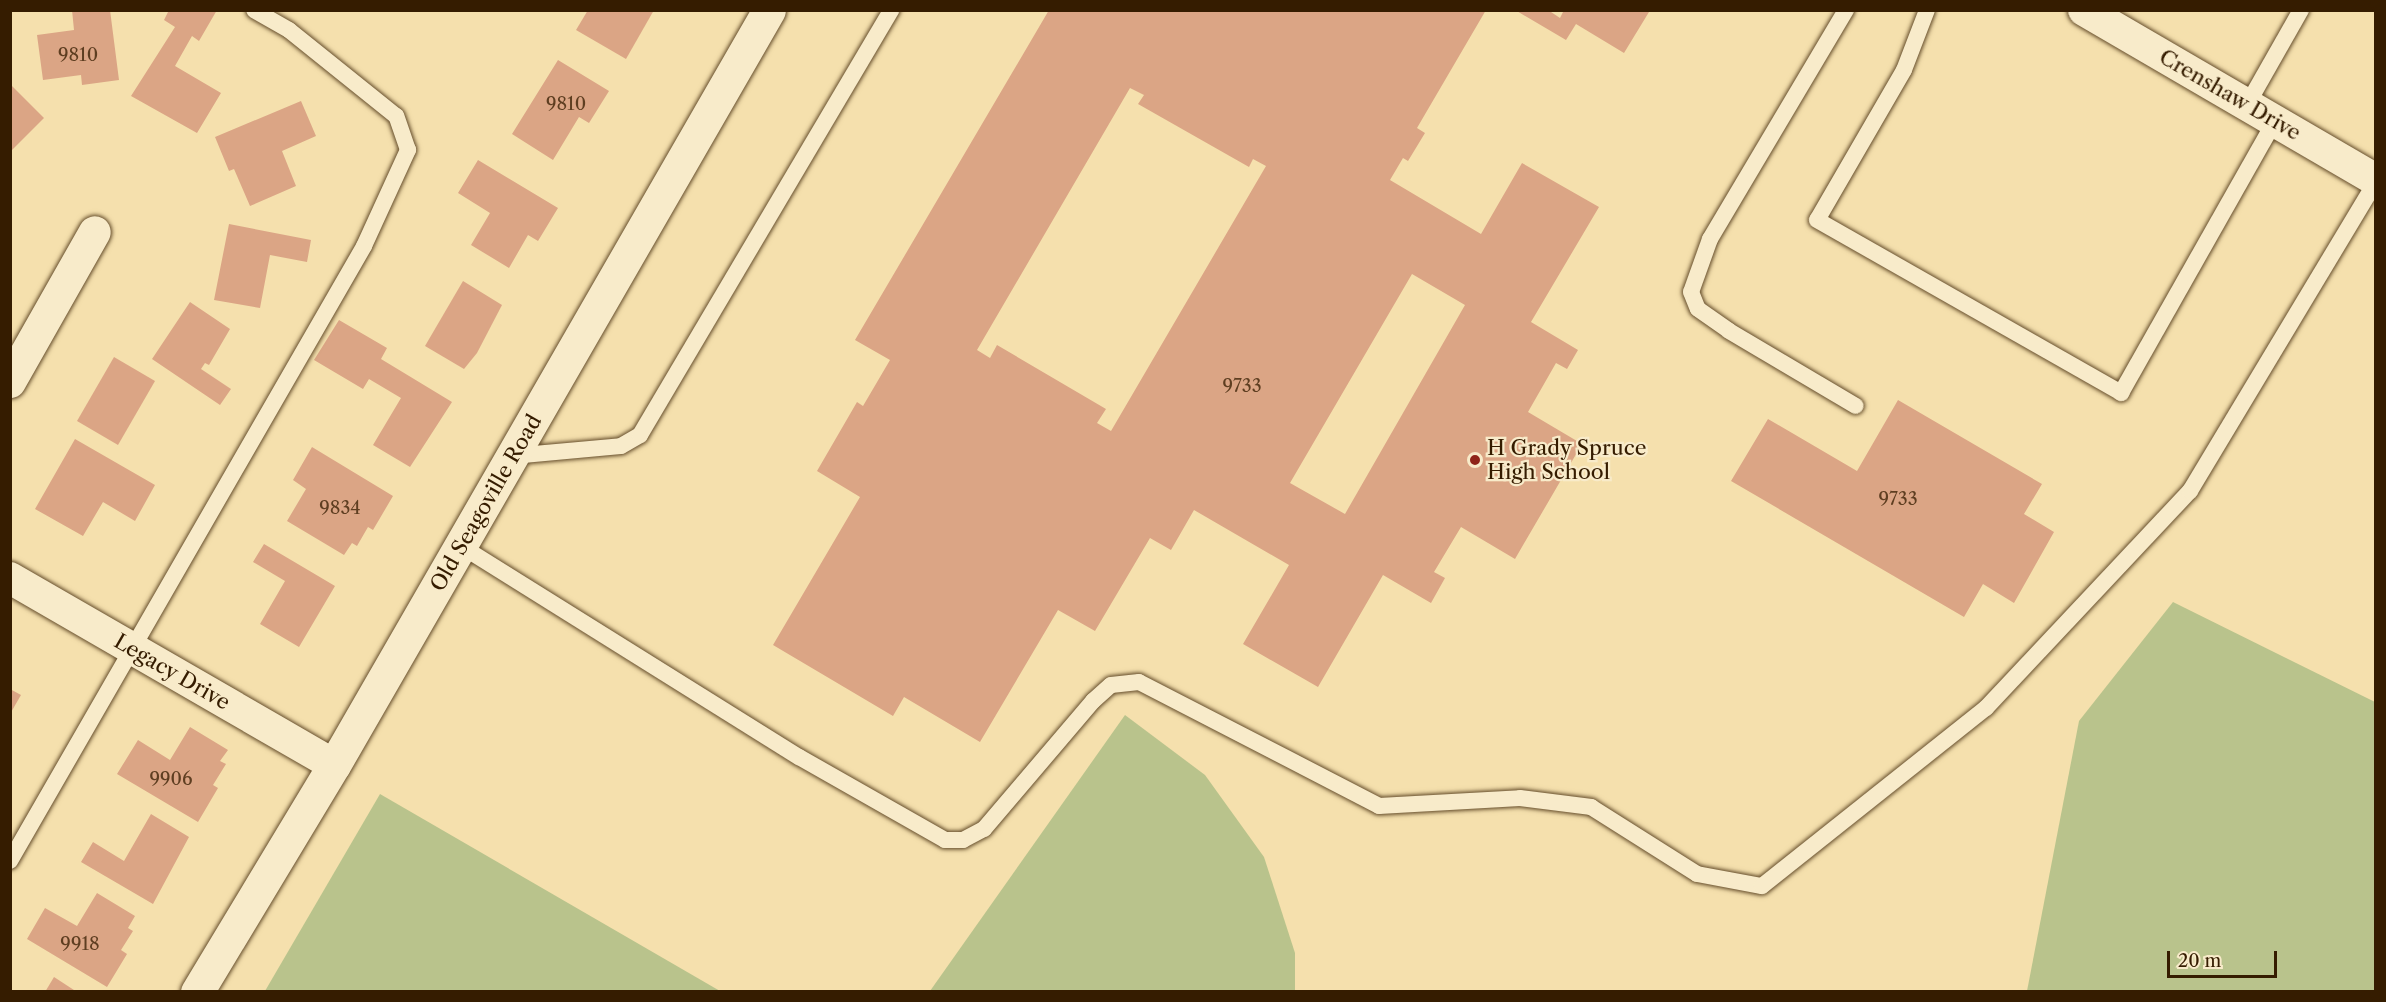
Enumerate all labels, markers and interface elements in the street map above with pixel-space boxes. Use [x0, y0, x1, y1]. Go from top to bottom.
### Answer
house number: 9810 [58, 44, 98, 66]
street label: Crenshaw Drive [2154, 44, 2306, 146]
house number: 9810 [546, 93, 586, 115]
house number: 9733 [1222, 375, 1262, 397]
street label: Old Seagoville Road [425, 410, 547, 596]
place label: H Grady Spruce High School [1487, 435, 1647, 485]
marker: H Grady Spruce High School [1468, 453, 1482, 467]
house number: 9733 [1878, 488, 1918, 510]
house number: 9834 [319, 497, 361, 519]
street label: Legacy Drive [109, 629, 235, 715]
house number: 9906 [149, 768, 193, 790]
house number: 9918 [60, 933, 100, 955]
scale bar [2170, 939, 2280, 977]
text: 20 m [2178, 950, 2221, 972]

